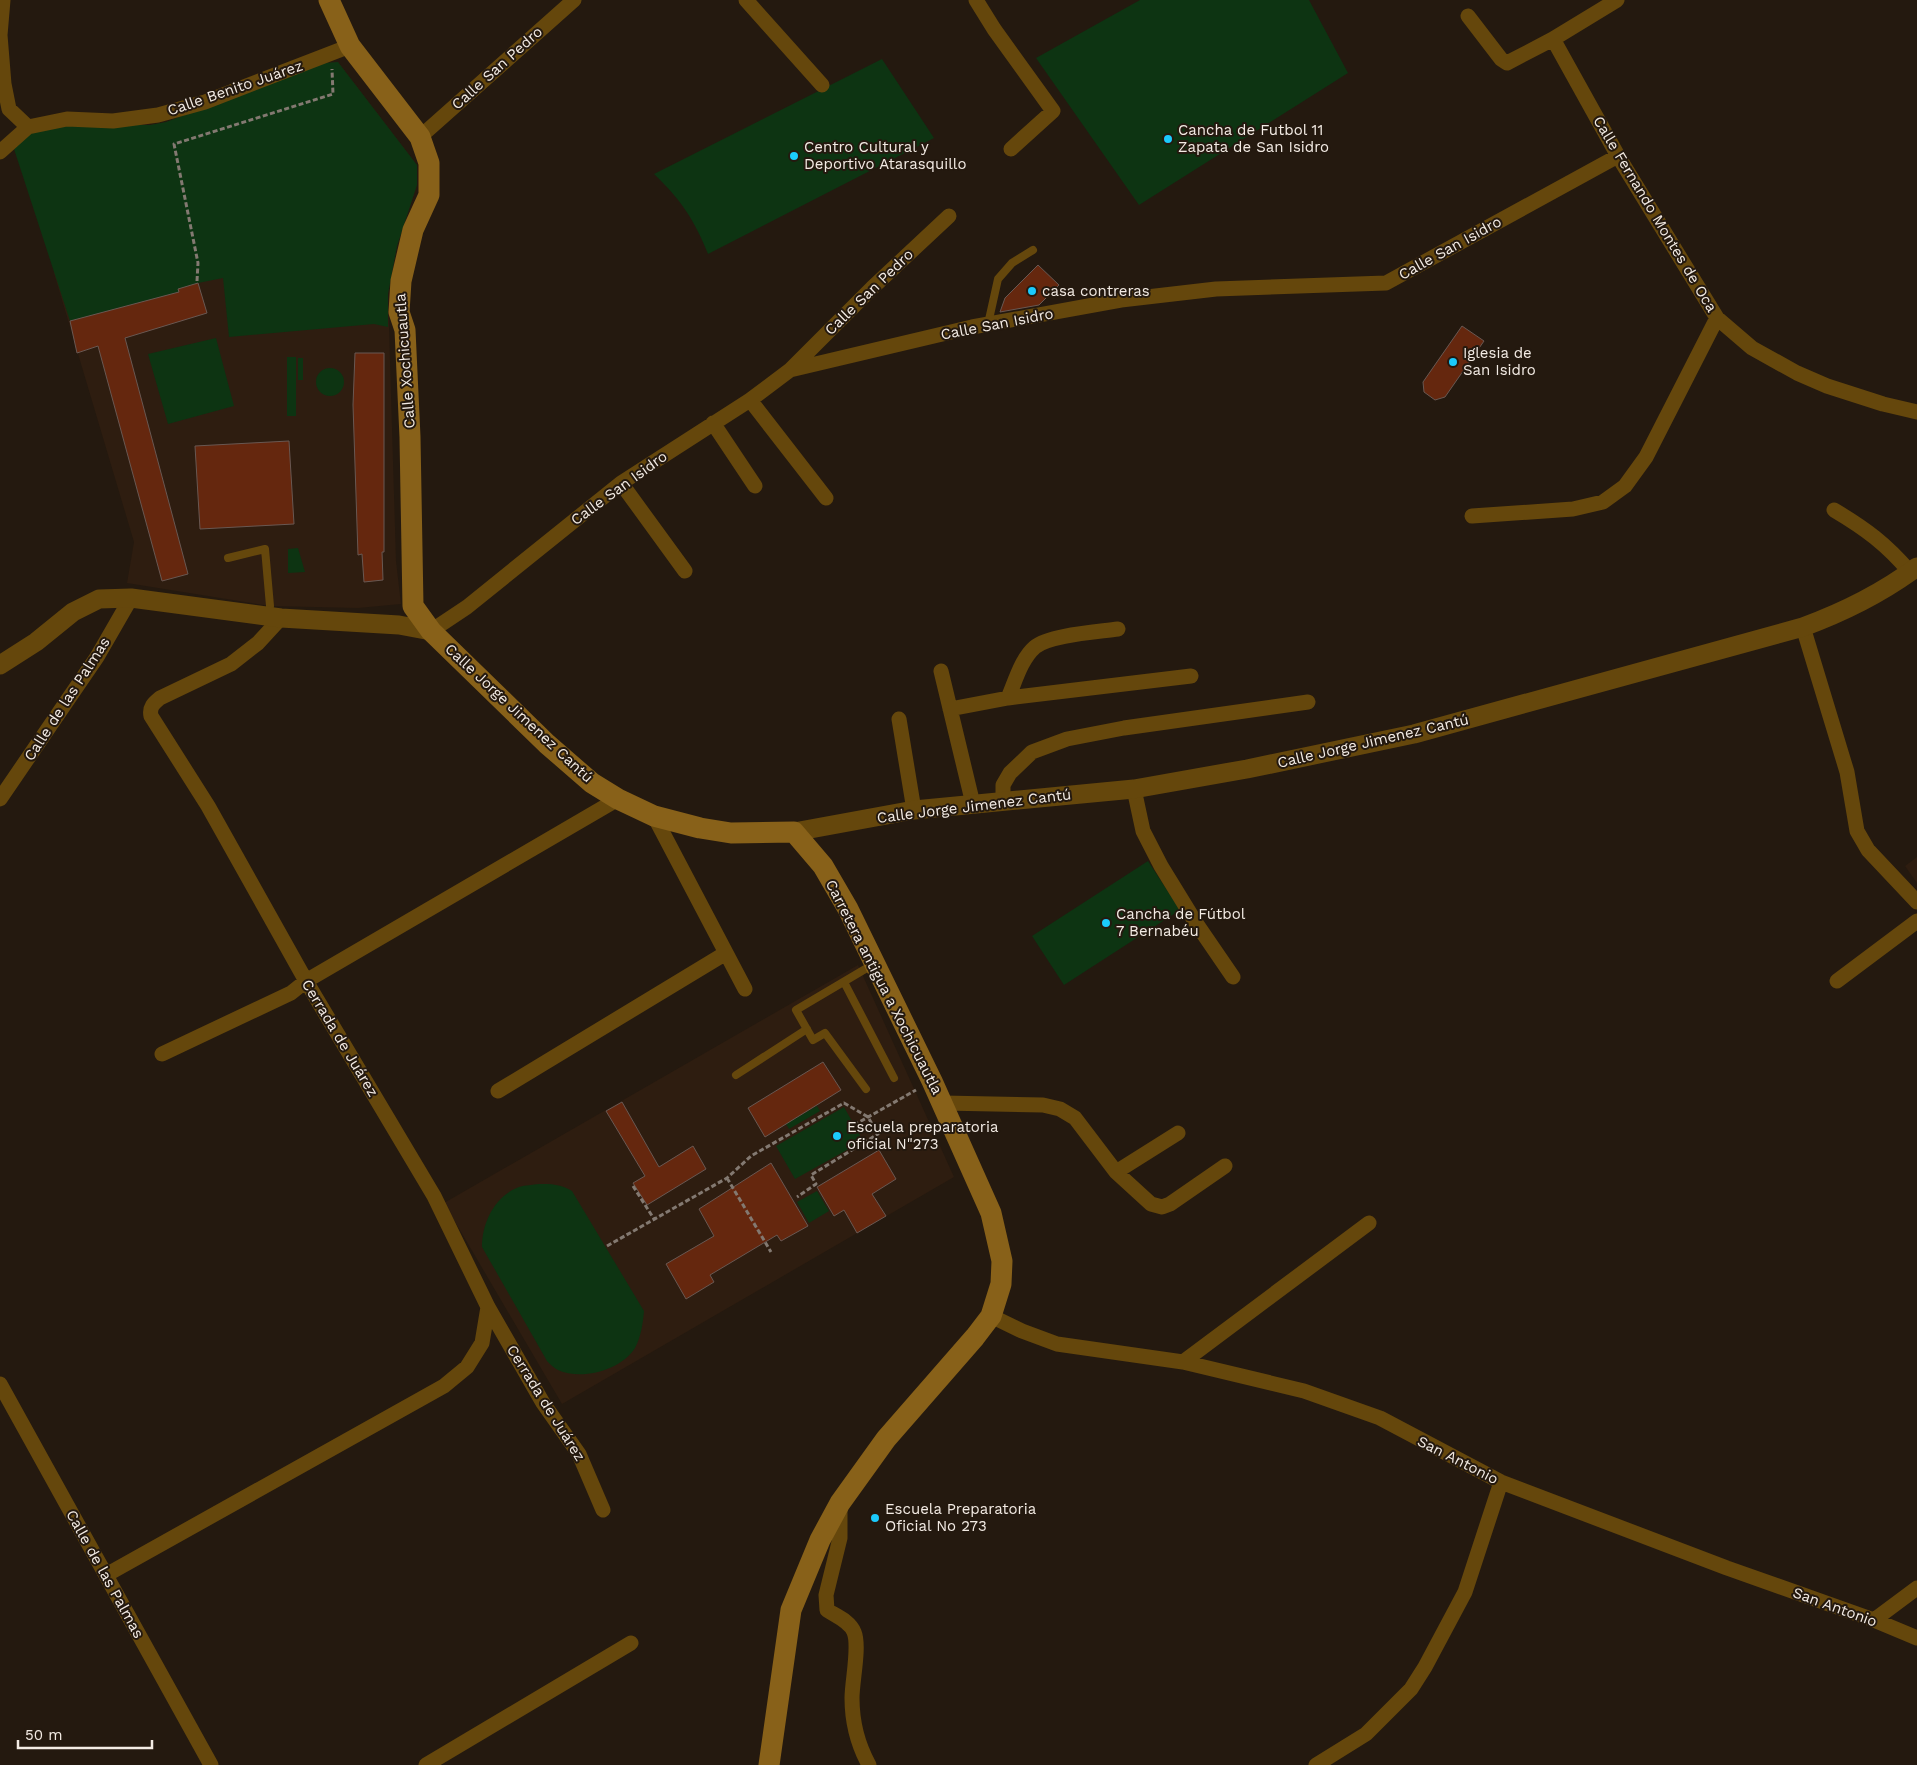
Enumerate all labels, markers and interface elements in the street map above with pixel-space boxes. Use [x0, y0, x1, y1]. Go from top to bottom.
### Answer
street label: Calle San Pedro [448, 22, 546, 114]
street label: Calle Benito Juárez [165, 56, 305, 120]
street label: Calle Fernando Montes de Oca [1589, 113, 1721, 316]
place label: Cancha de Futbol 11 Zapata de San Isidro [1178, 121, 1329, 156]
marker: Cancha de Futbol 11 Zapata de San Isidro [1162, 133, 1174, 145]
place label: Centro Cultural y Deportivo Atarasquillo [804, 138, 966, 173]
marker: Centro Cultural y Deportivo Atarasquillo [788, 150, 800, 162]
street label: Calle San Isidro [1396, 212, 1504, 284]
street label: Calle San Pedro [821, 245, 917, 339]
place label: casa contreras [1042, 282, 1150, 300]
marker: casa contreras [1026, 285, 1038, 297]
street label: Calle Xochicuautla [391, 292, 419, 429]
street label: Calle San Isidro [939, 304, 1055, 344]
place label: Iglesia de San Isidro [1463, 344, 1536, 379]
marker: Iglesia de San Isidro [1447, 356, 1459, 368]
street label: Calle San Isidro [567, 447, 671, 529]
street label: Calle de las Palmas [20, 634, 114, 764]
street label: Calle Jorge Jimenez Cantú [441, 640, 597, 786]
street label: Calle Jorge Jimenez Cantú [1276, 710, 1470, 772]
street label: Calle Jorge Jimenez Cantú [876, 785, 1072, 827]
street label: Carretera antigua a Xochicuautla [822, 877, 946, 1098]
place label: Cancha de Fútbol 7 Bernabéu [1116, 905, 1246, 940]
marker: Cancha de Fútbol 7 Bernabéu [1100, 917, 1112, 929]
street label: Cerrada de Juárez [298, 976, 382, 1100]
place label: Escuela preparatoria oficial N"273 [847, 1118, 999, 1153]
marker: Escuela preparatoria oficial N"273 [831, 1130, 843, 1142]
street label: Cerrada de Juárez [503, 1342, 589, 1464]
street label: San Antonio [1415, 1432, 1501, 1488]
place label: Escuela Preparatoria Oficial No 273 [885, 1500, 1037, 1535]
street label: Calle de las Palmas [62, 1507, 148, 1641]
marker: Escuela Preparatoria Oficial No 273 [869, 1512, 881, 1524]
street label: San Antonio [1790, 1583, 1880, 1631]
scale bar [18, 1718, 151, 1750]
text: 50 m [25, 1726, 62, 1744]

